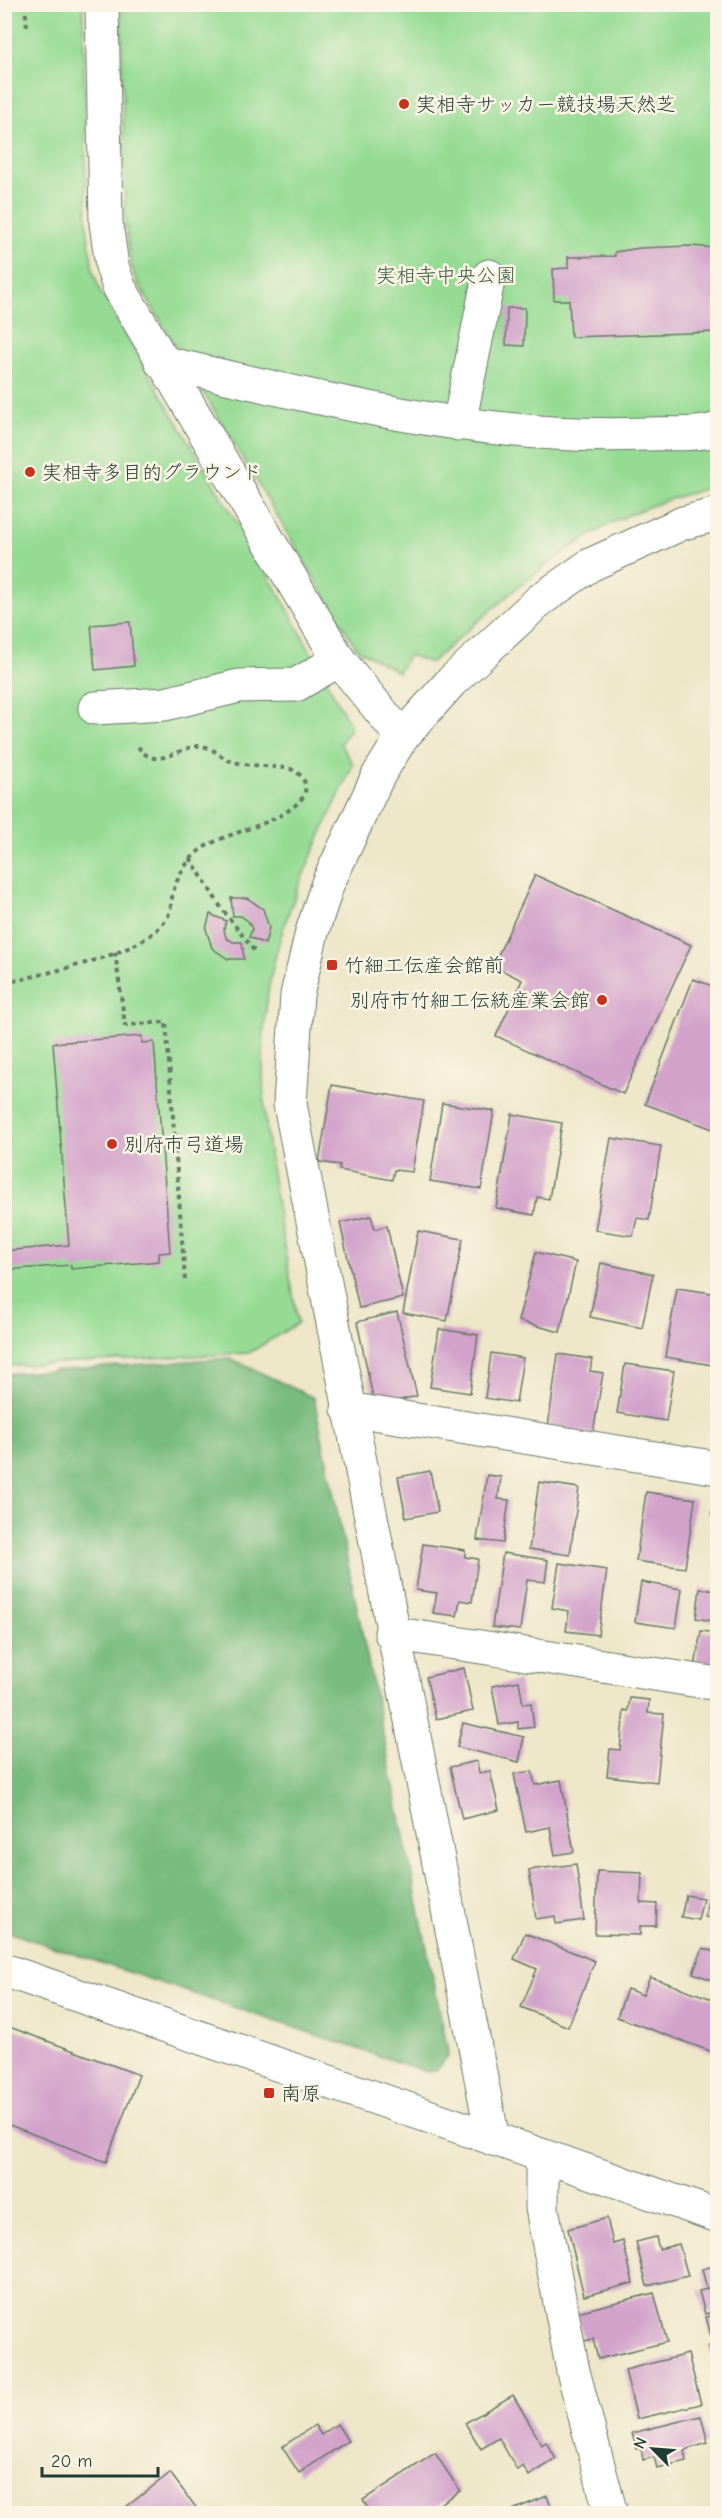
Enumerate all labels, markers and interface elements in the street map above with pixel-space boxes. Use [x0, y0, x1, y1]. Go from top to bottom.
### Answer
place label: 実相寺サッカー競技場天然芝 [416, 93, 676, 116]
marker: 実相寺サッカー競技場天然芝 [397, 97, 411, 111]
park label: 実相寺中央公園 [376, 264, 516, 287]
place label: 実相寺多目的グラウンド [42, 461, 262, 484]
marker: 実相寺多目的グラウンド [23, 465, 37, 479]
place label: 竹細工伝産会館前 [344, 954, 504, 977]
marker: 竹細工伝産会館前 [325, 958, 339, 972]
place label: 別府市竹細工伝統産業会館 [350, 989, 590, 1012]
marker: 別府市竹細工伝統産業会館 [595, 993, 609, 1007]
place label: 別府市弓道場 [124, 1133, 244, 1156]
marker: 別府市弓道場 [105, 1137, 119, 1151]
place label: 南原 [281, 2082, 321, 2105]
marker: 南原 [262, 2086, 276, 2100]
north arrow [623, 2419, 683, 2479]
text: N [630, 2435, 651, 2452]
scale bar [42, 2440, 158, 2478]
text: 20 m [51, 2451, 92, 2472]

